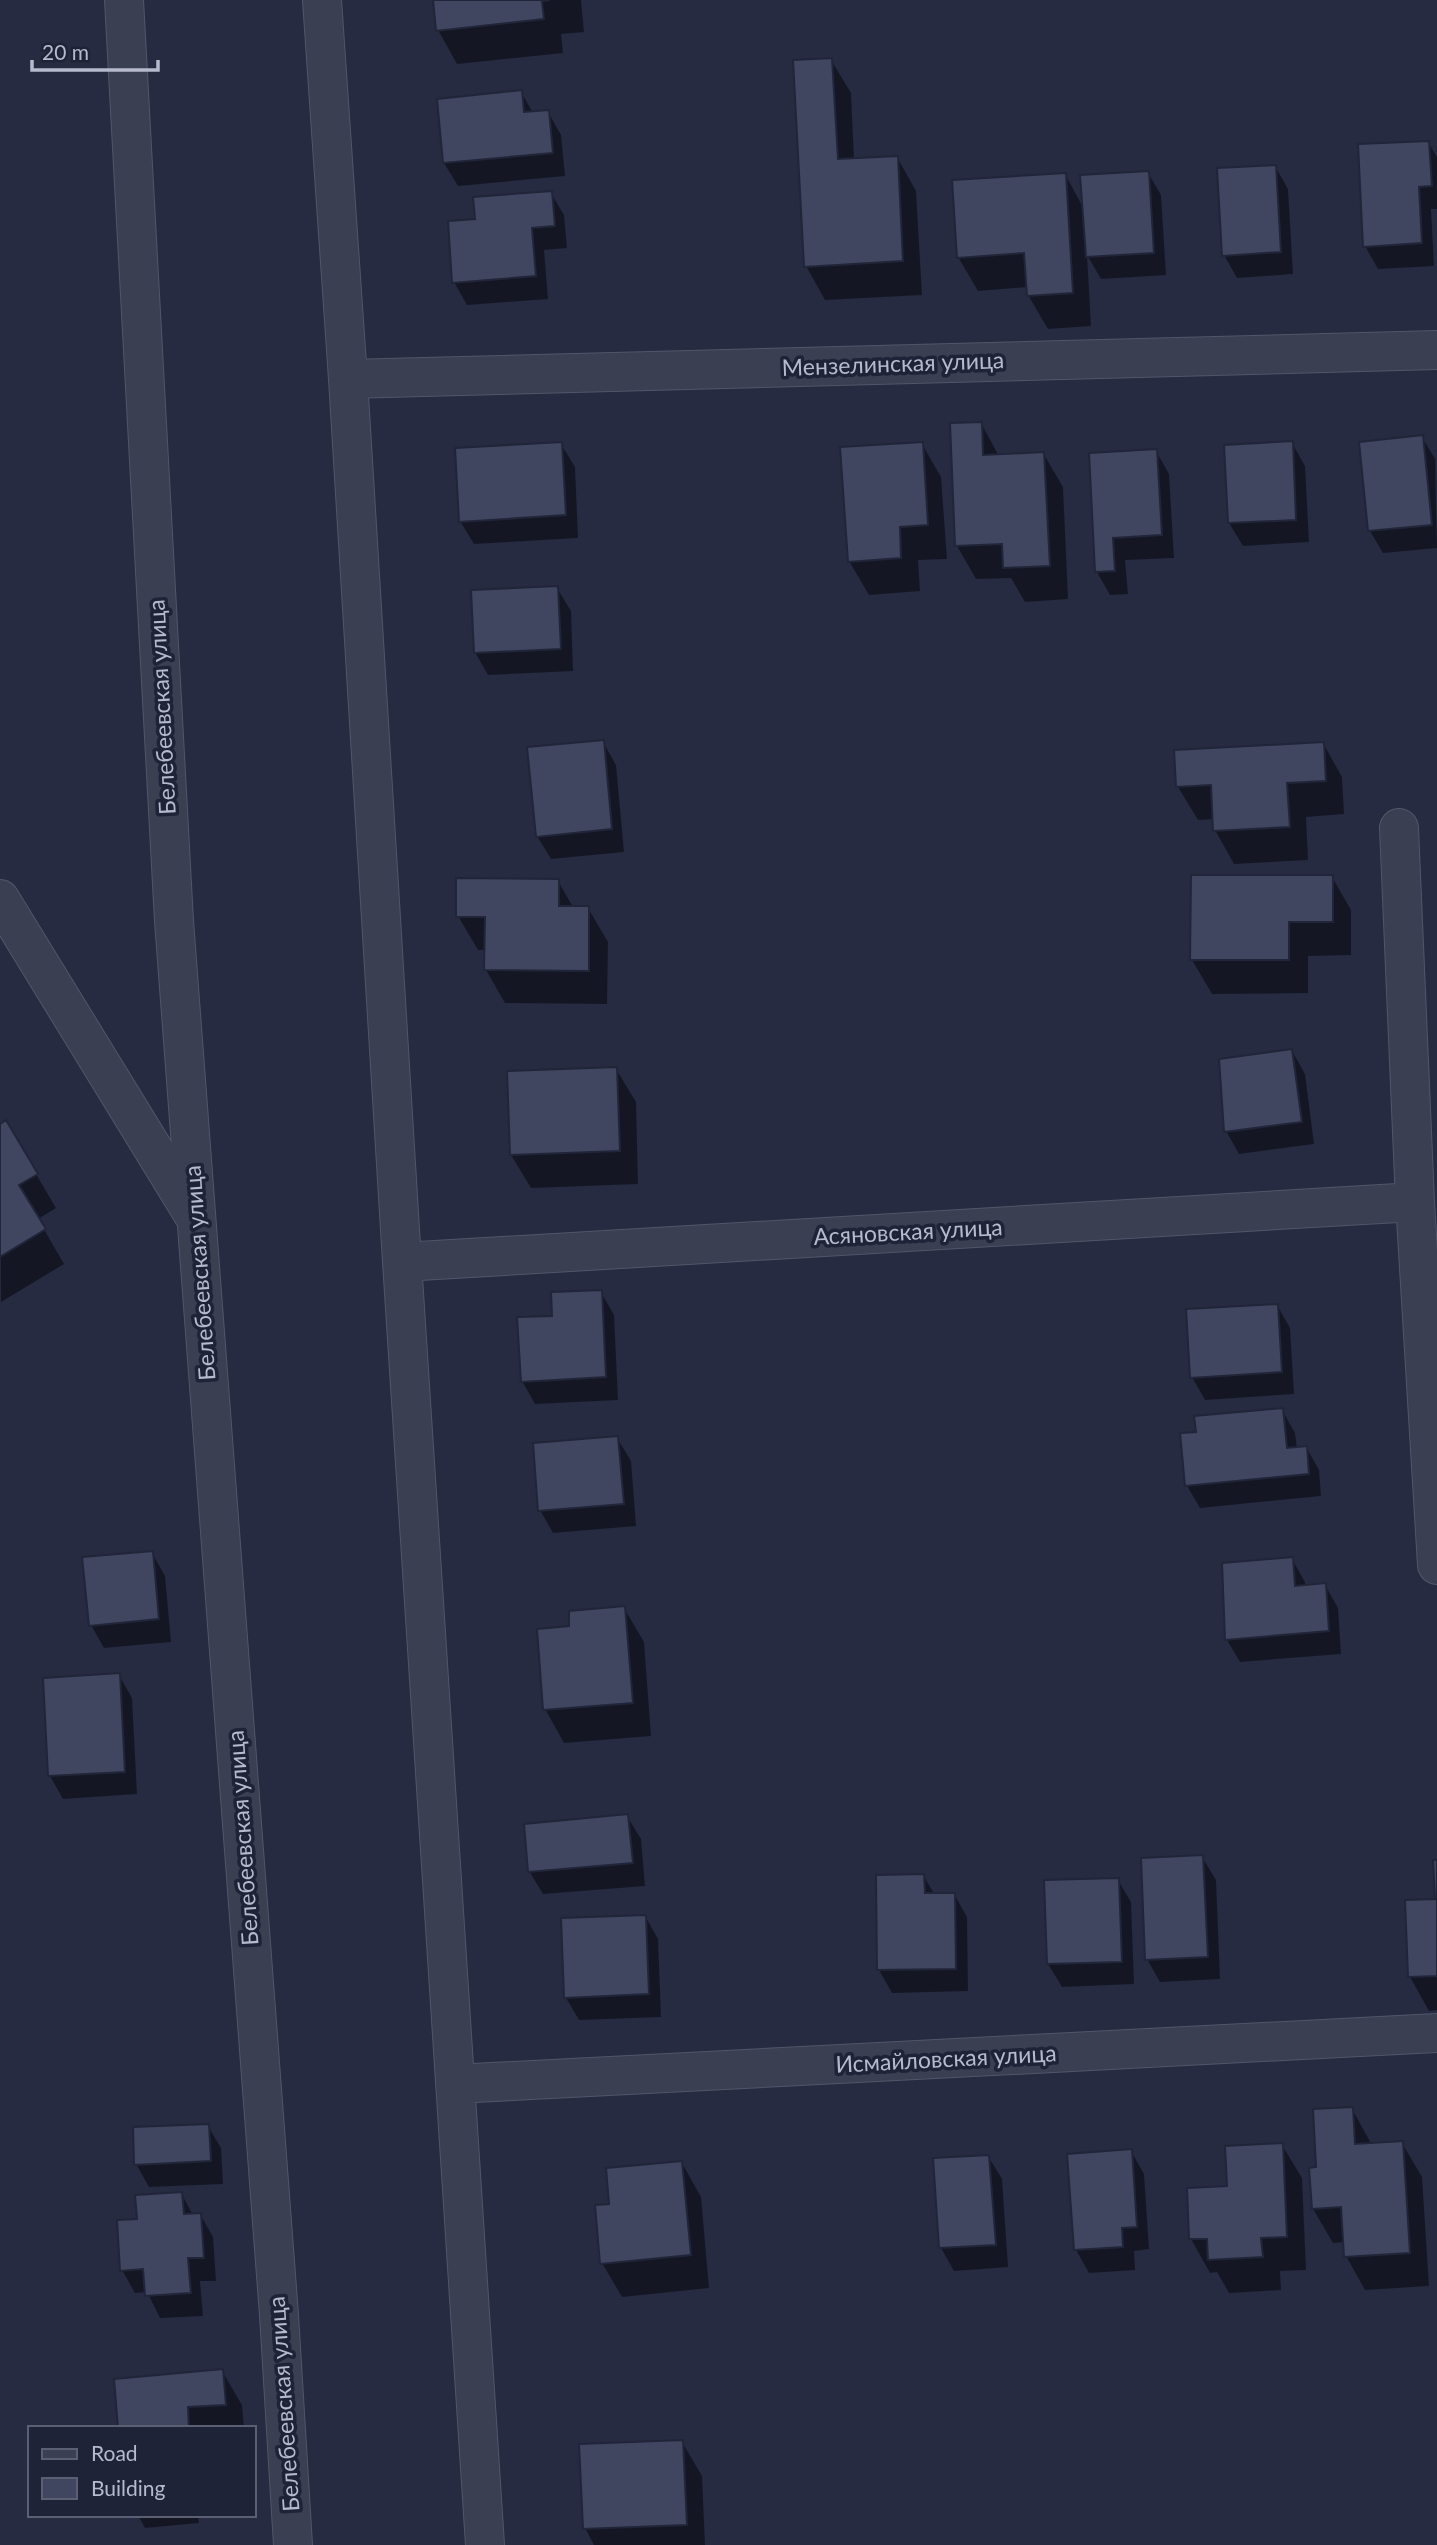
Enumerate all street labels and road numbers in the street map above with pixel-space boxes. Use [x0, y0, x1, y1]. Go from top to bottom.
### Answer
street label: Мензелинская улица [781, 345, 1005, 381]
street label: Белебеевская улица [141, 599, 181, 815]
street label: Белебеевская улица [178, 1165, 220, 1382]
street label: Асяновская улица [813, 1212, 1003, 1250]
street label: Белебеевская улица [221, 1730, 263, 1947]
street label: Исмайловская улица [835, 2038, 1057, 2078]
street label: Белебеевская улица [262, 2296, 304, 2513]

